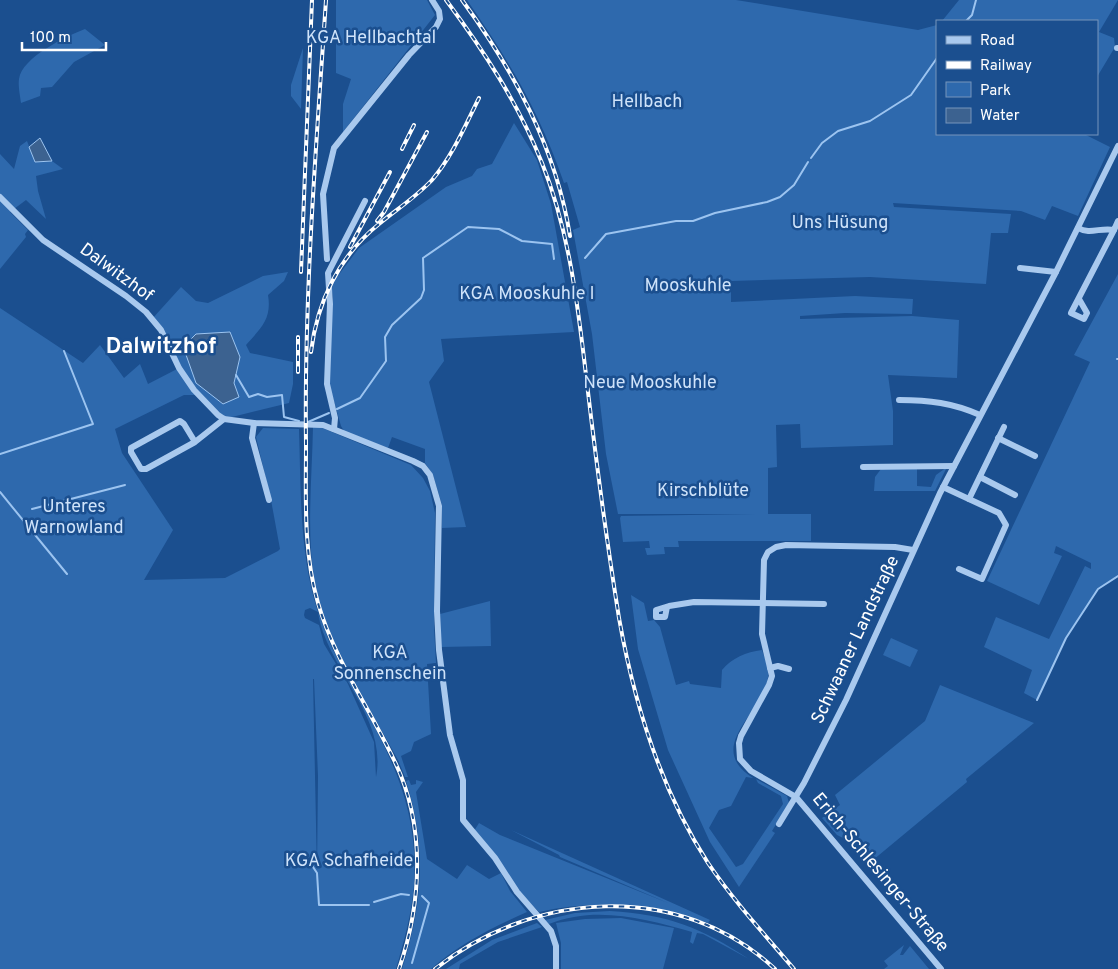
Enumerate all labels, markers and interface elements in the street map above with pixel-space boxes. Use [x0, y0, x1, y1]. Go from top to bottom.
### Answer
scale bar [22, 20, 106, 52]
legend [936, 20, 1098, 135]
park label: KGA Hellbachtal [306, 27, 436, 50]
text: 100 m [30, 29, 71, 48]
text: Road [980, 32, 1015, 51]
text: Railway [980, 57, 1032, 76]
text: Park [980, 82, 1011, 101]
park label: Hellbach [612, 91, 683, 114]
text: Water [980, 107, 1020, 126]
park label: Uns Hüsung [791, 212, 889, 235]
street label: Dalwitzhof [75, 239, 157, 307]
park label: Mooskuhle [644, 275, 732, 298]
park label: KGA Mooskuhle I [459, 283, 595, 306]
district label: Dalwitzhof [106, 334, 216, 361]
park label: Neue Mooskuhle [583, 372, 717, 395]
park label: Kirschblüte [657, 480, 749, 503]
park label: Unteres Warnowland [24, 496, 124, 540]
street label: Schwaaner Landstraße [807, 552, 905, 728]
park label: KGA Sonnenschein [333, 642, 447, 686]
street label: Erich-Schlesinger-Straße [806, 788, 954, 958]
park label: KGA Schafheide [285, 850, 413, 873]

